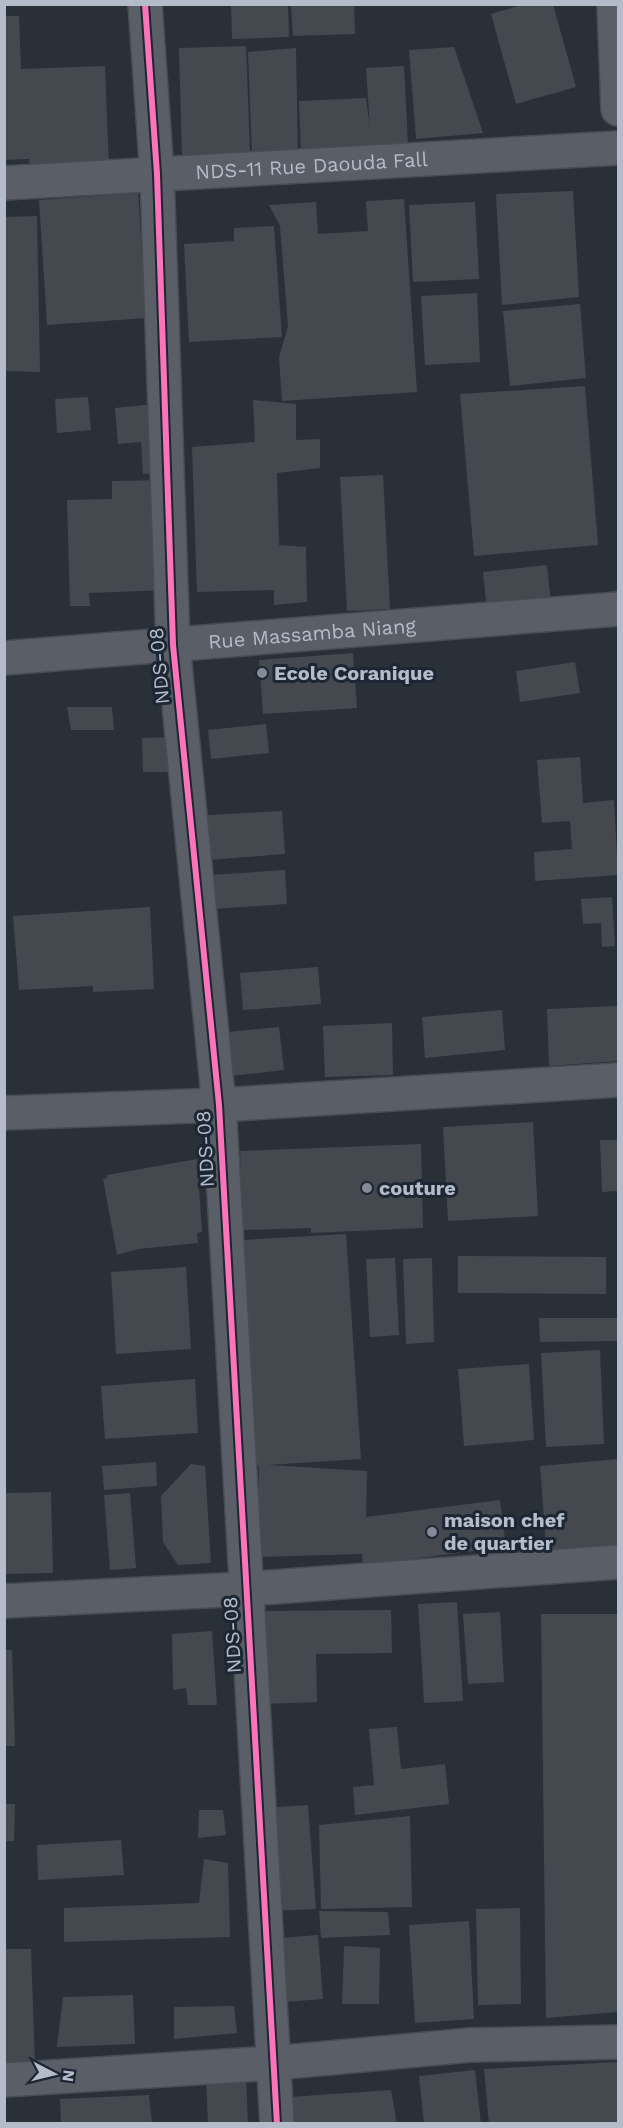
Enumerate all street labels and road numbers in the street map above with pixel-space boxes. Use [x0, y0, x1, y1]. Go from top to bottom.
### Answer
street label: NDS-11 Rue Daouda Fall [195, 147, 428, 184]
street label: Rue Massamba Niang [207, 613, 417, 654]
street label: NDS-08 [144, 627, 174, 705]
street label: NDS-08 [191, 1110, 219, 1188]
street label: NDS-08 [218, 1596, 246, 1674]

